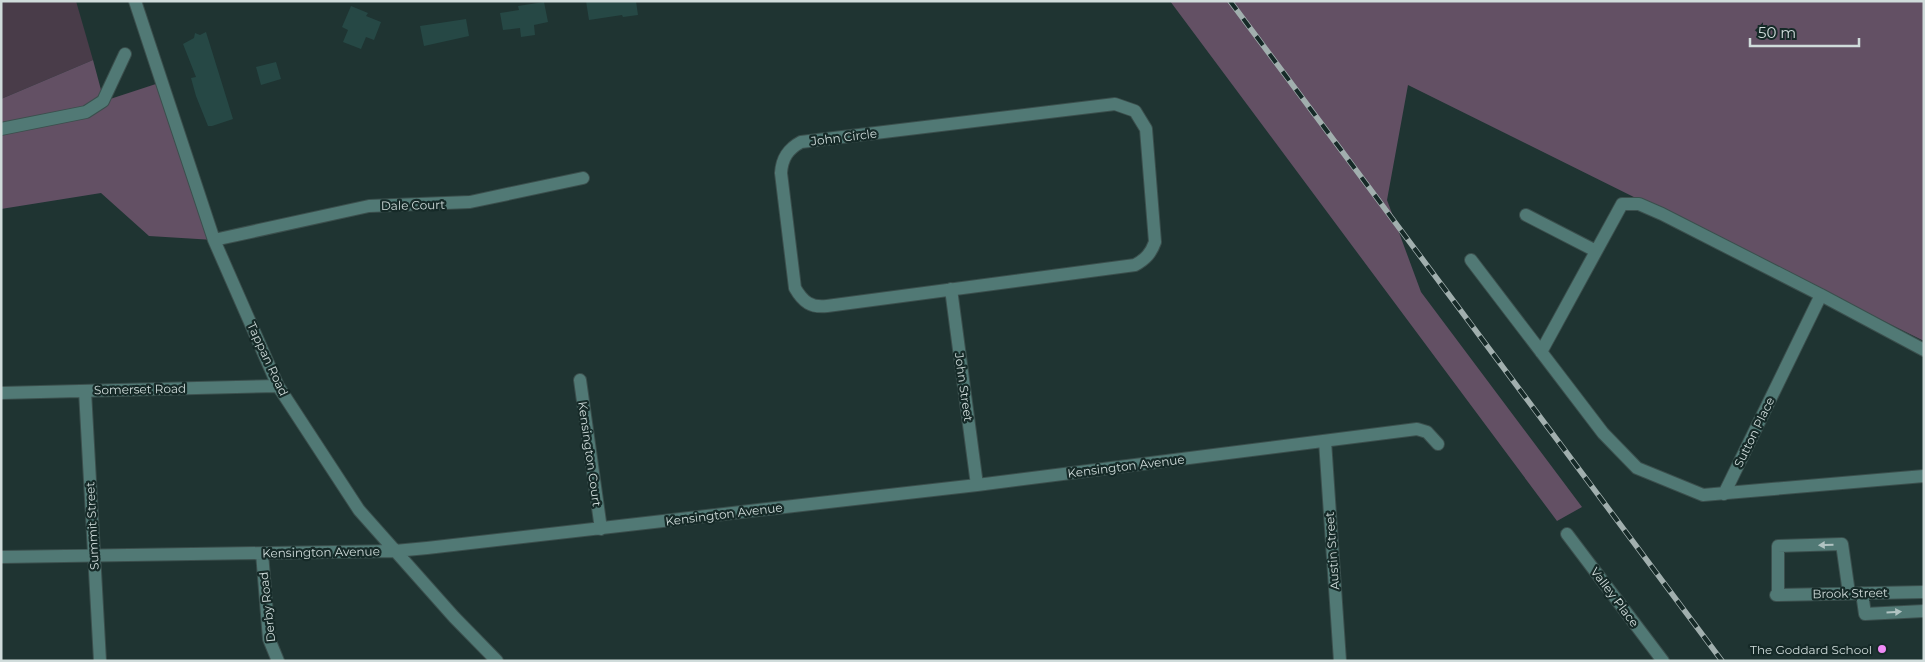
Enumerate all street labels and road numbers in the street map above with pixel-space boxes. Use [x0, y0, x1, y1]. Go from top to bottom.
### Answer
street label: John Circle [809, 126, 878, 149]
street label: Dale Court [381, 197, 445, 213]
street label: Tappan Road [244, 320, 292, 398]
street label: John Street [952, 351, 976, 422]
street label: Somerset Road [94, 381, 186, 397]
street label: Sutton Place [1731, 394, 1777, 470]
street label: Kensington Court [575, 400, 605, 508]
street label: Kensington Avenue [1067, 451, 1185, 481]
street label: Summit Street [82, 481, 102, 570]
street label: Kensington Avenue [665, 499, 783, 529]
street label: Austin Street [1322, 511, 1342, 590]
street label: Kensington Avenue [262, 543, 380, 561]
street label: Valley Place [1588, 564, 1642, 630]
street label: Derby Road [256, 571, 278, 643]
street label: Brook Street [1812, 585, 1888, 601]

